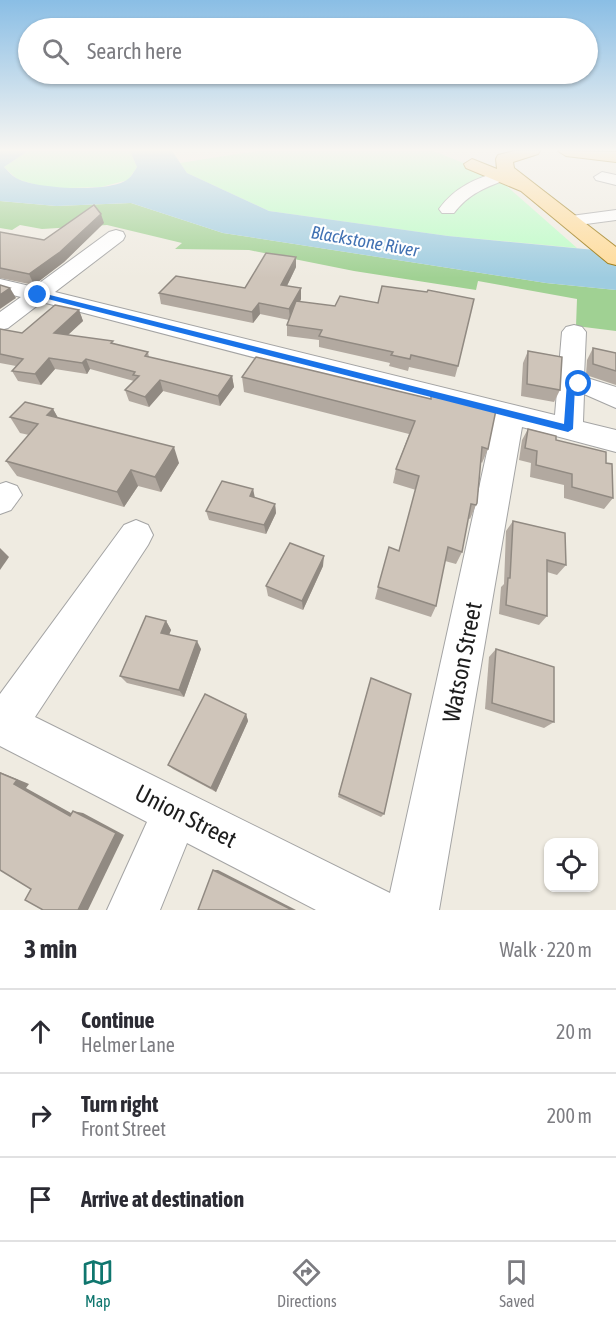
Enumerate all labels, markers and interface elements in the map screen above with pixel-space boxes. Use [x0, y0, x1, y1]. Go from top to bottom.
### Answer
search box [18, 18, 598, 84]
icon: search [39, 35, 72, 68]
text: Search here [87, 38, 182, 64]
water label: Blackstone River [309, 221, 421, 261]
route end [24, 281, 50, 307]
route start [565, 370, 591, 396]
street label: Watson Street [437, 599, 487, 725]
street label: Union Street [131, 779, 241, 853]
map controls [544, 838, 598, 892]
button: locate [544, 838, 598, 892]
text: 3 min [24, 934, 77, 964]
text: Walk · 220 m [500, 938, 592, 961]
text: Continue [81, 1007, 155, 1033]
icon: ahead [24, 1015, 57, 1048]
text: 20 m [556, 1020, 592, 1043]
text: Helmer Lane [81, 1033, 175, 1056]
text: Turn right [81, 1091, 158, 1117]
icon: right [24, 1099, 57, 1132]
text: 200 m [547, 1104, 592, 1127]
text: Front Street [81, 1117, 166, 1140]
icon: arrive [24, 1183, 57, 1216]
text: Arrive at destination [81, 1186, 244, 1212]
tab: Map [81, 1256, 114, 1310]
tab: Directions [277, 1256, 337, 1310]
tab: Saved [499, 1256, 535, 1310]

